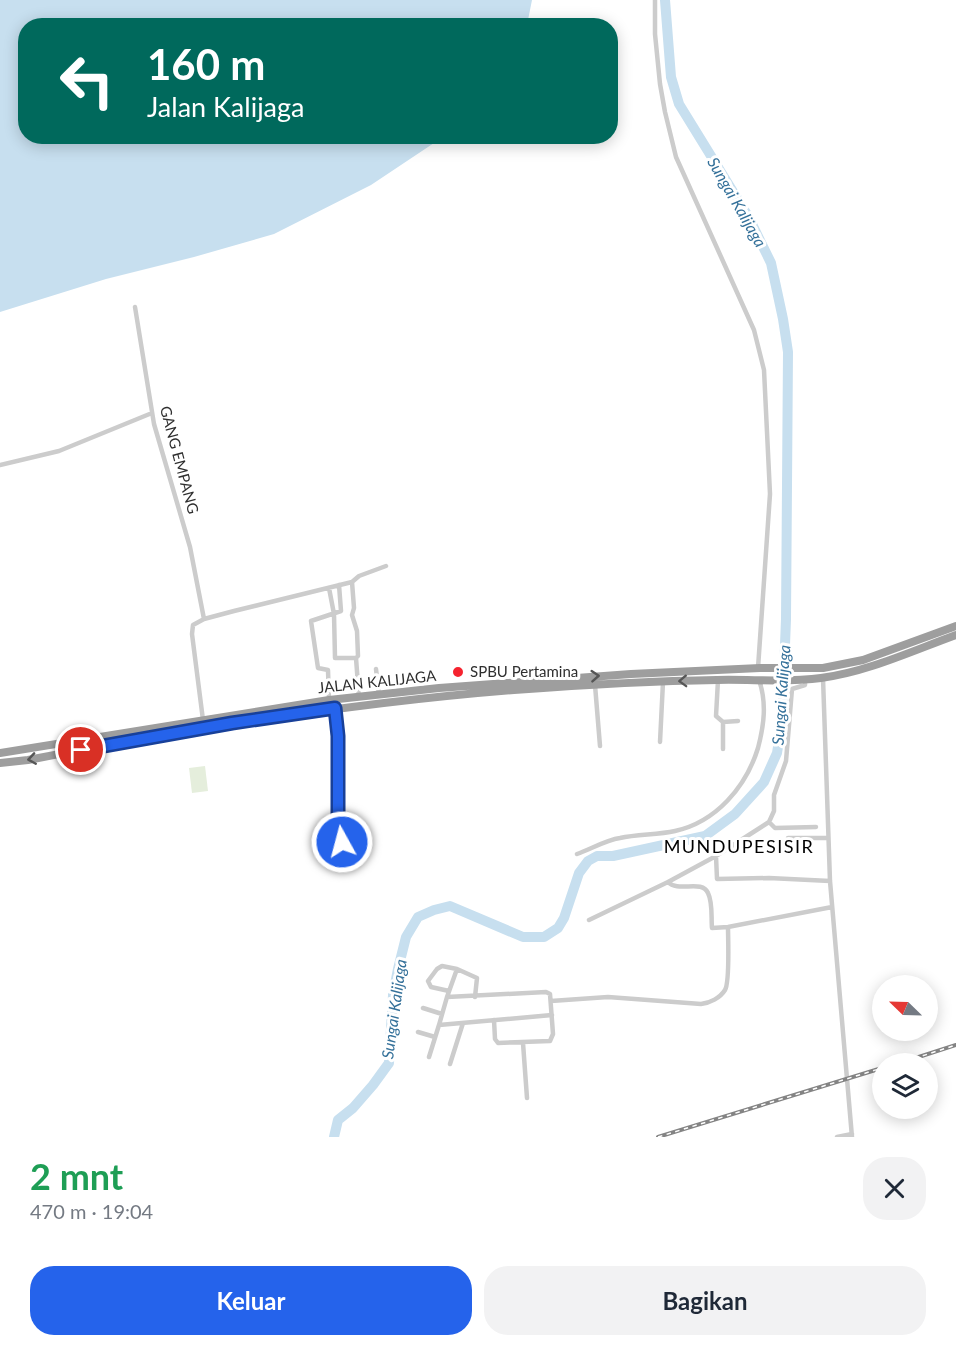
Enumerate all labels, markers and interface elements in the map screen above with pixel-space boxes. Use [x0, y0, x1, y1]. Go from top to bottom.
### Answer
text: 160 m [147, 39, 265, 89]
icon: left [48, 42, 126, 120]
text: Jalan Kalijaga [147, 90, 305, 123]
water label: Sungai Kalijaga [704, 153, 771, 250]
street label: GANG EMPANG [157, 404, 203, 516]
water label: Sungai Kalijaga [768, 644, 793, 746]
place label: SPBU Pertamina [470, 662, 578, 680]
marker: SPBU Pertamina [451, 665, 465, 679]
street label: JALAN KALIJAGA [317, 666, 438, 696]
one-way arrow [590, 670, 599, 683]
one-way arrow [679, 675, 688, 687]
pin [55, 724, 106, 775]
icon: arrive [64, 733, 97, 766]
one-way arrow [27, 752, 36, 764]
position arrow [310, 810, 374, 874]
district label: MUNDUPESISIR [664, 835, 814, 857]
water label: Sungai Kalijaga [377, 958, 410, 1060]
north arrow [872, 975, 938, 1041]
map controls [872, 975, 938, 1119]
button: layers [872, 1053, 938, 1119]
text: 2 mnt [30, 1154, 123, 1198]
button: close [863, 1157, 926, 1220]
text: 470 m · 19:04 [30, 1199, 153, 1223]
button: Keluar [30, 1266, 472, 1335]
button: Bagikan [484, 1266, 926, 1335]

